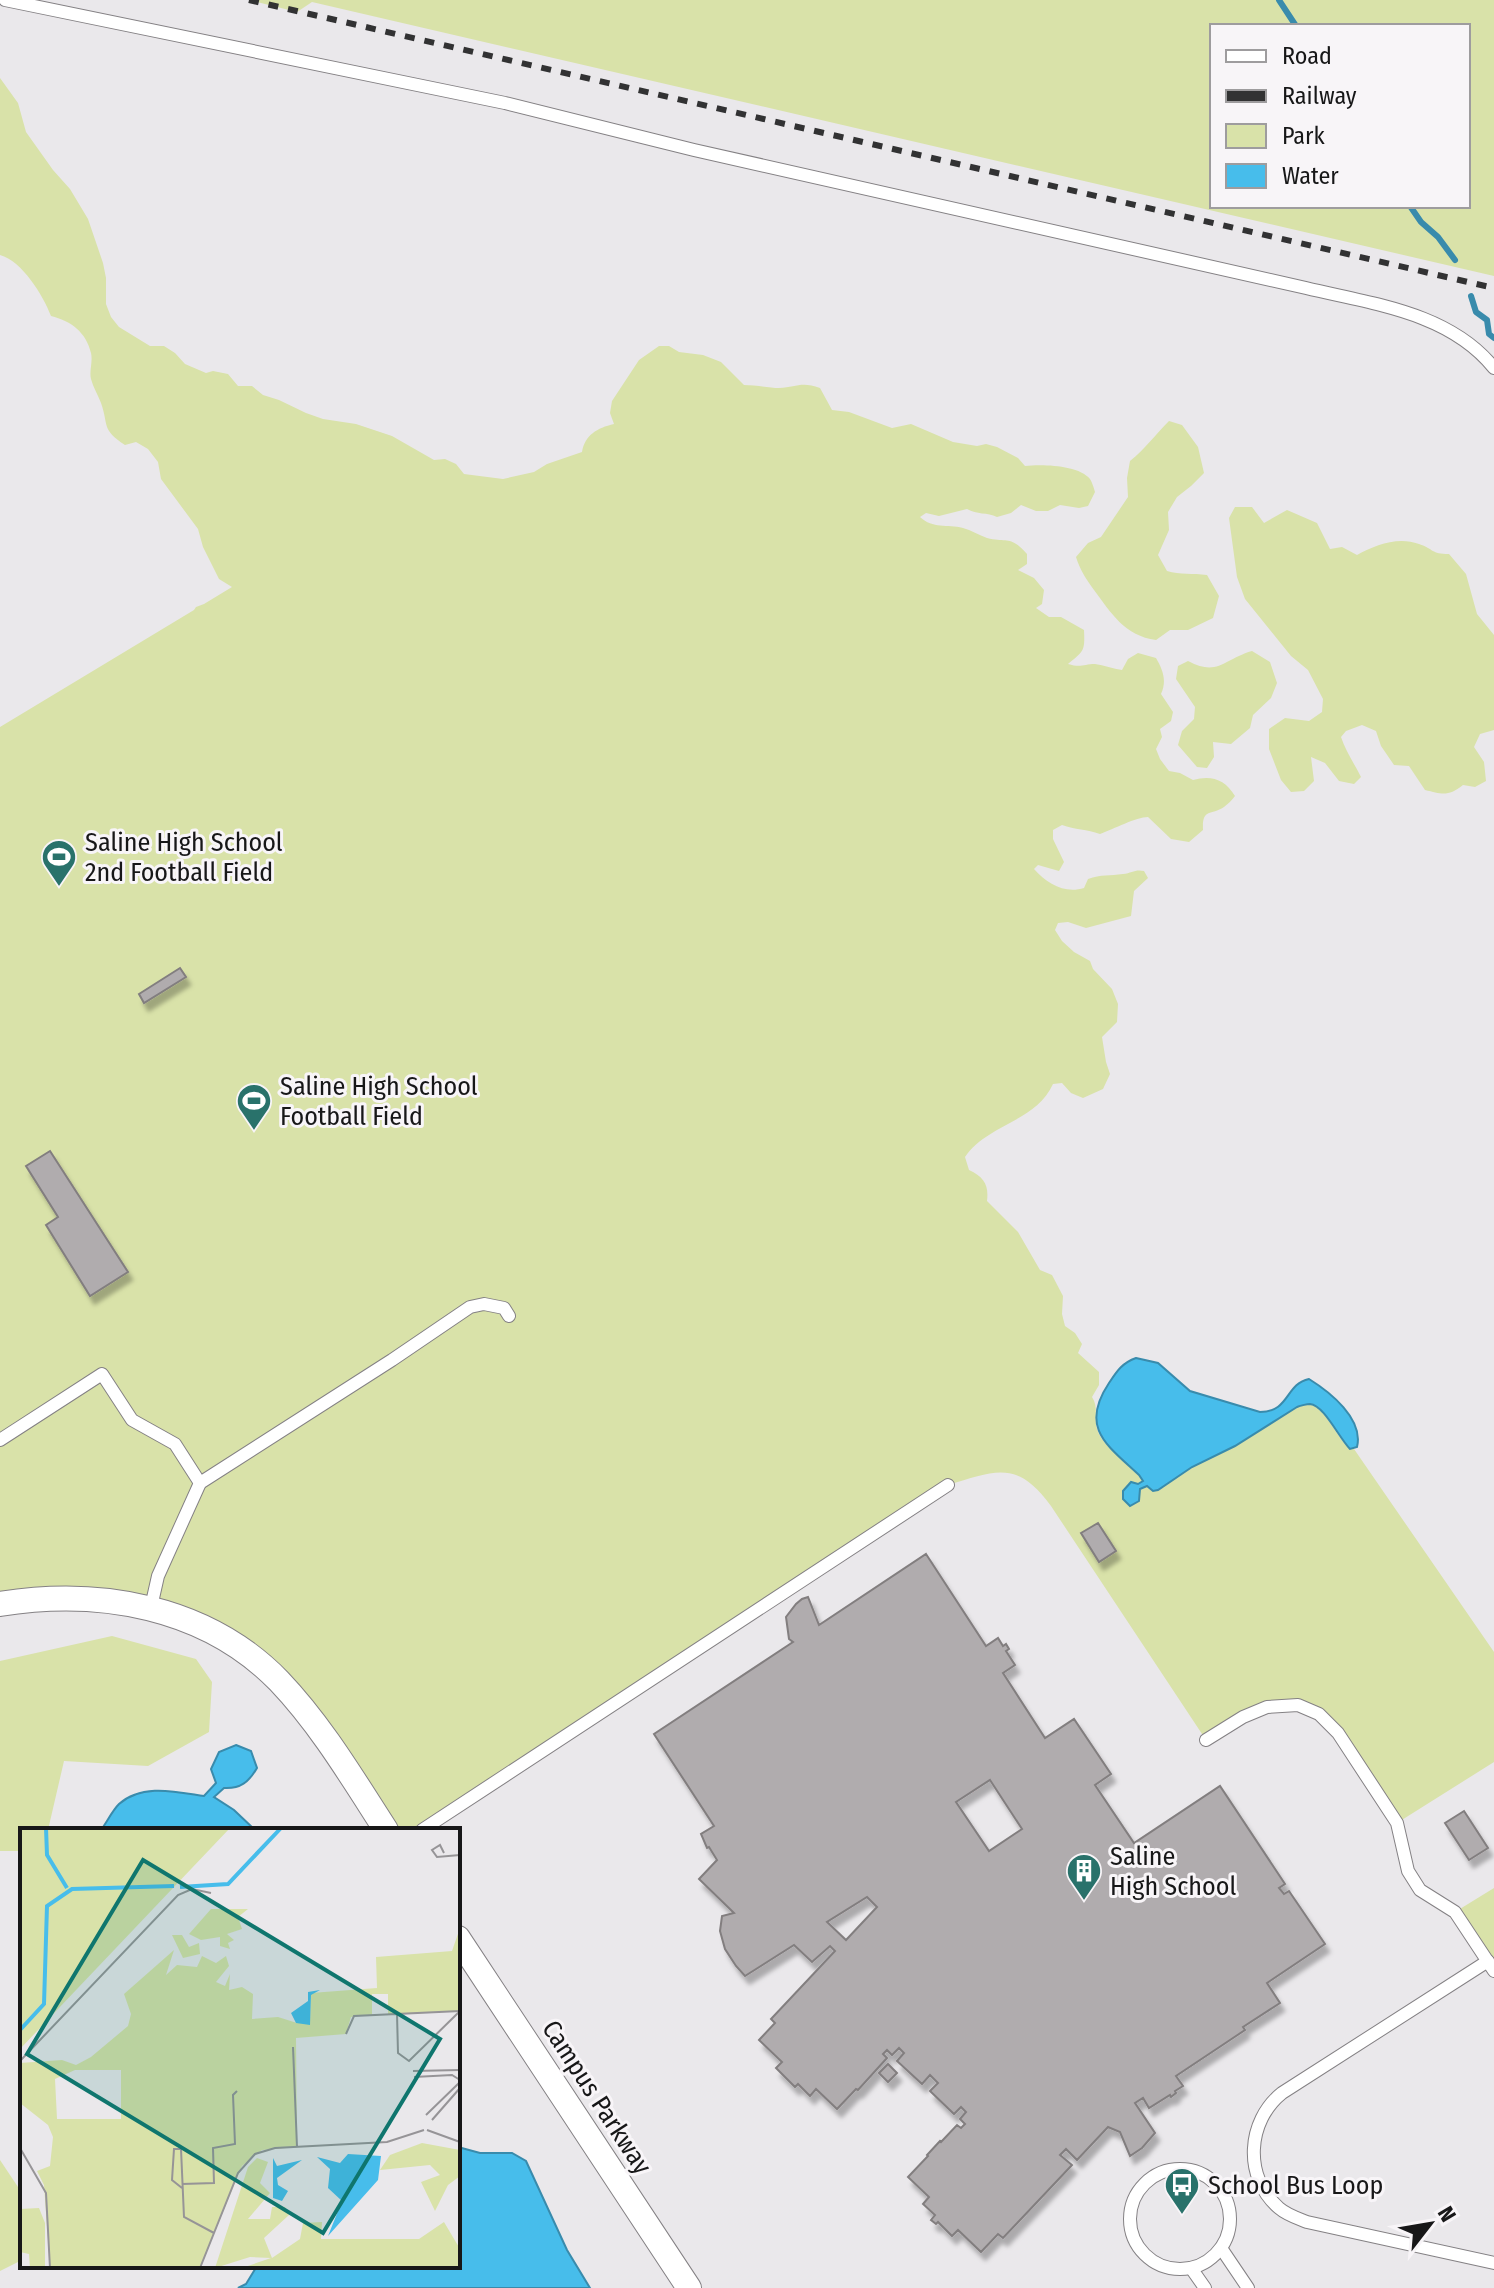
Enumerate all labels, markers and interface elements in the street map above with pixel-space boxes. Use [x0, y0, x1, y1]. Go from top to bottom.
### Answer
legend [1210, 24, 1470, 208]
text: Road [1282, 42, 1332, 70]
text: Railway [1282, 82, 1357, 110]
text: Park [1282, 122, 1325, 150]
text: Water [1282, 162, 1339, 190]
place label: Saline High School 2nd Football Field [85, 827, 283, 888]
sports icon: Saline High School 2nd Football Field [40, 838, 78, 888]
place label: Saline High School Football Field [280, 1071, 478, 1132]
sports icon: Saline High School Football Field [235, 1082, 273, 1132]
inset map [20, 1828, 460, 2268]
place label: Saline High School [1110, 1841, 1236, 1902]
building icon: Saline High School [1065, 1852, 1103, 1902]
street label: Campus Parkway [535, 2015, 658, 2180]
bus stop icon: School Bus Loop [1163, 2166, 1201, 2216]
place label: School Bus Loop [1208, 2170, 1383, 2201]
north arrow [1390, 2184, 1470, 2264]
text: N [1432, 2201, 1462, 2227]

